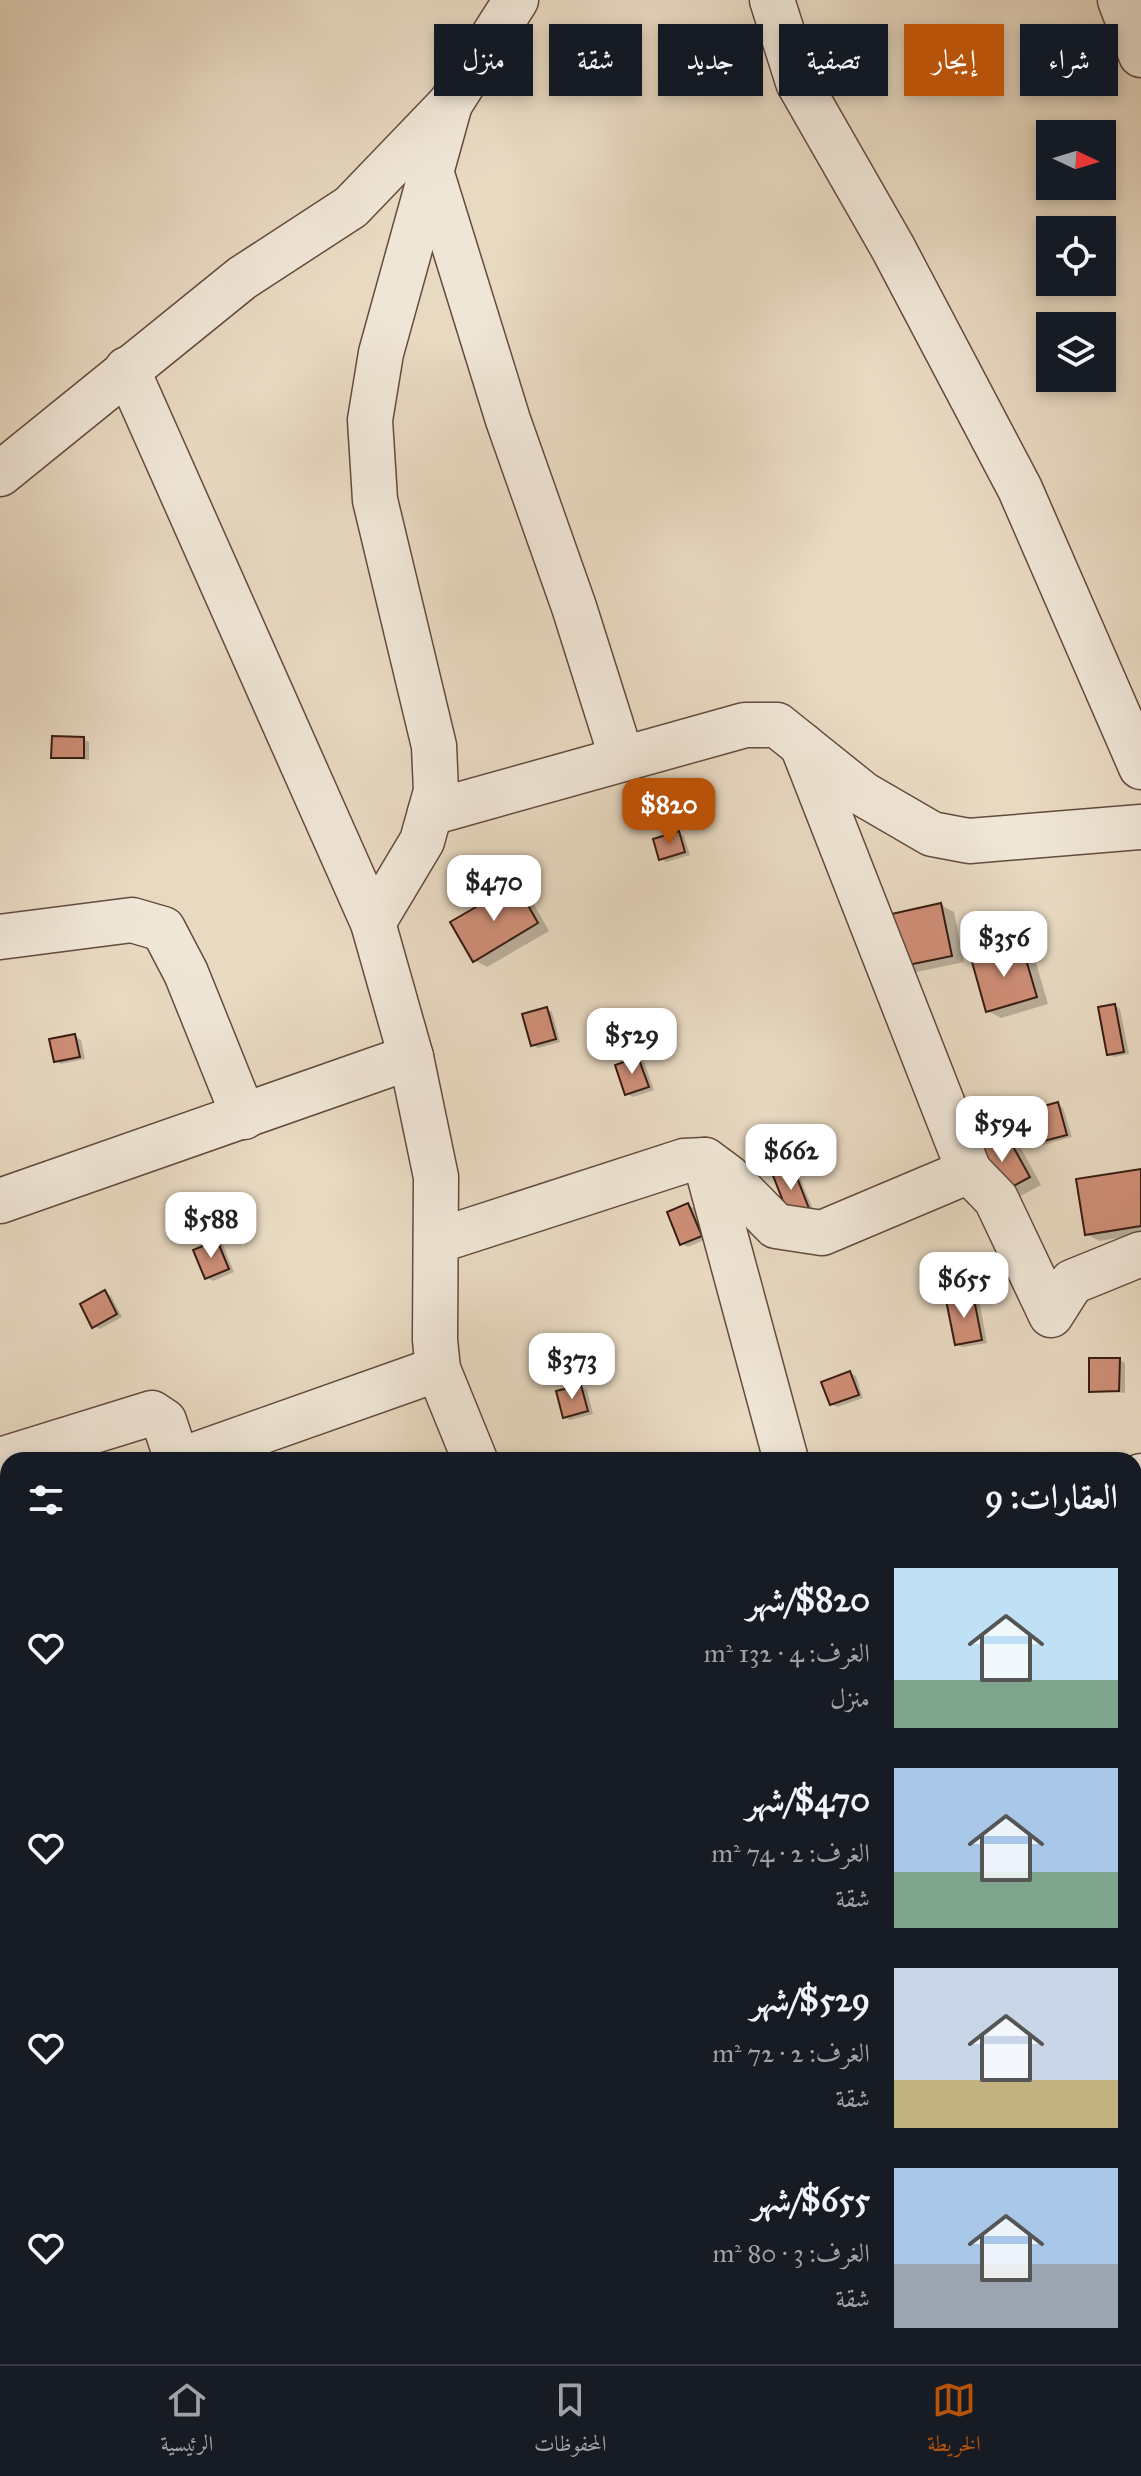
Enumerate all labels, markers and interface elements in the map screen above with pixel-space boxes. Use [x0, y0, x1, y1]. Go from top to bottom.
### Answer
chip: منزل [434, 24, 533, 96]
chip: شقة [549, 24, 642, 96]
chip: جديد [658, 24, 763, 96]
chip: تصفية [779, 24, 888, 96]
chip: إيجار [904, 24, 1004, 96]
chip: شراء [1020, 24, 1118, 96]
north arrow [1036, 120, 1116, 200]
map controls [1036, 120, 1116, 392]
button: locate [1036, 216, 1116, 296]
button: layers [1036, 312, 1116, 392]
pin: $820 [622, 778, 716, 846]
text: $820 [640, 788, 698, 820]
pin: $470 [447, 855, 541, 923]
text: $470 [465, 865, 523, 897]
pin: $356 [957, 911, 1051, 979]
text: $356 [978, 921, 1030, 953]
pin: $529 [585, 1008, 679, 1076]
text: $529 [605, 1018, 659, 1050]
pin: $594 [955, 1096, 1049, 1164]
text: $594 [974, 1106, 1030, 1138]
pin: $662 [744, 1124, 838, 1192]
text: $662 [763, 1134, 819, 1166]
pin: $588 [164, 1192, 258, 1260]
text: $588 [183, 1202, 239, 1234]
pin: $655 [917, 1252, 1011, 1320]
text: $655 [937, 1262, 991, 1294]
pin: $373 [525, 1333, 619, 1401]
text: $373 [547, 1343, 597, 1375]
text: العقارات: 9 [985, 1476, 1118, 1517]
icon: filters [24, 1478, 68, 1522]
text: $820/شهر [747, 1579, 870, 1620]
icon: home [958, 1600, 1054, 1696]
icon: heart [24, 1626, 68, 1670]
text: الغرف: 4 · 132 m² [704, 1637, 870, 1669]
text: منزل [830, 1682, 870, 1714]
text: $470/شهر [746, 1779, 870, 1820]
icon: home [958, 1800, 1054, 1896]
icon: heart [24, 1826, 68, 1870]
text: الغرف: 2 · 74 m² [711, 1837, 870, 1869]
text: شقة [836, 1882, 870, 1914]
text: $529/شهر [751, 1979, 870, 2020]
icon: home [958, 2000, 1054, 2096]
icon: heart [24, 2026, 68, 2070]
text: الغرف: 2 · 72 m² [712, 2037, 870, 2069]
text: شقة [836, 2082, 870, 2114]
text: $655/شهر [752, 2179, 870, 2220]
icon: home [958, 2200, 1054, 2296]
icon: heart [24, 2226, 68, 2270]
text: الغرف: 3 · 80 m² [712, 2237, 870, 2269]
text: شقة [836, 2282, 870, 2314]
tab: الرئيسية [160, 2378, 213, 2465]
tab: المحفوظات [534, 2378, 606, 2465]
tab: الخريطة [927, 2378, 981, 2465]

